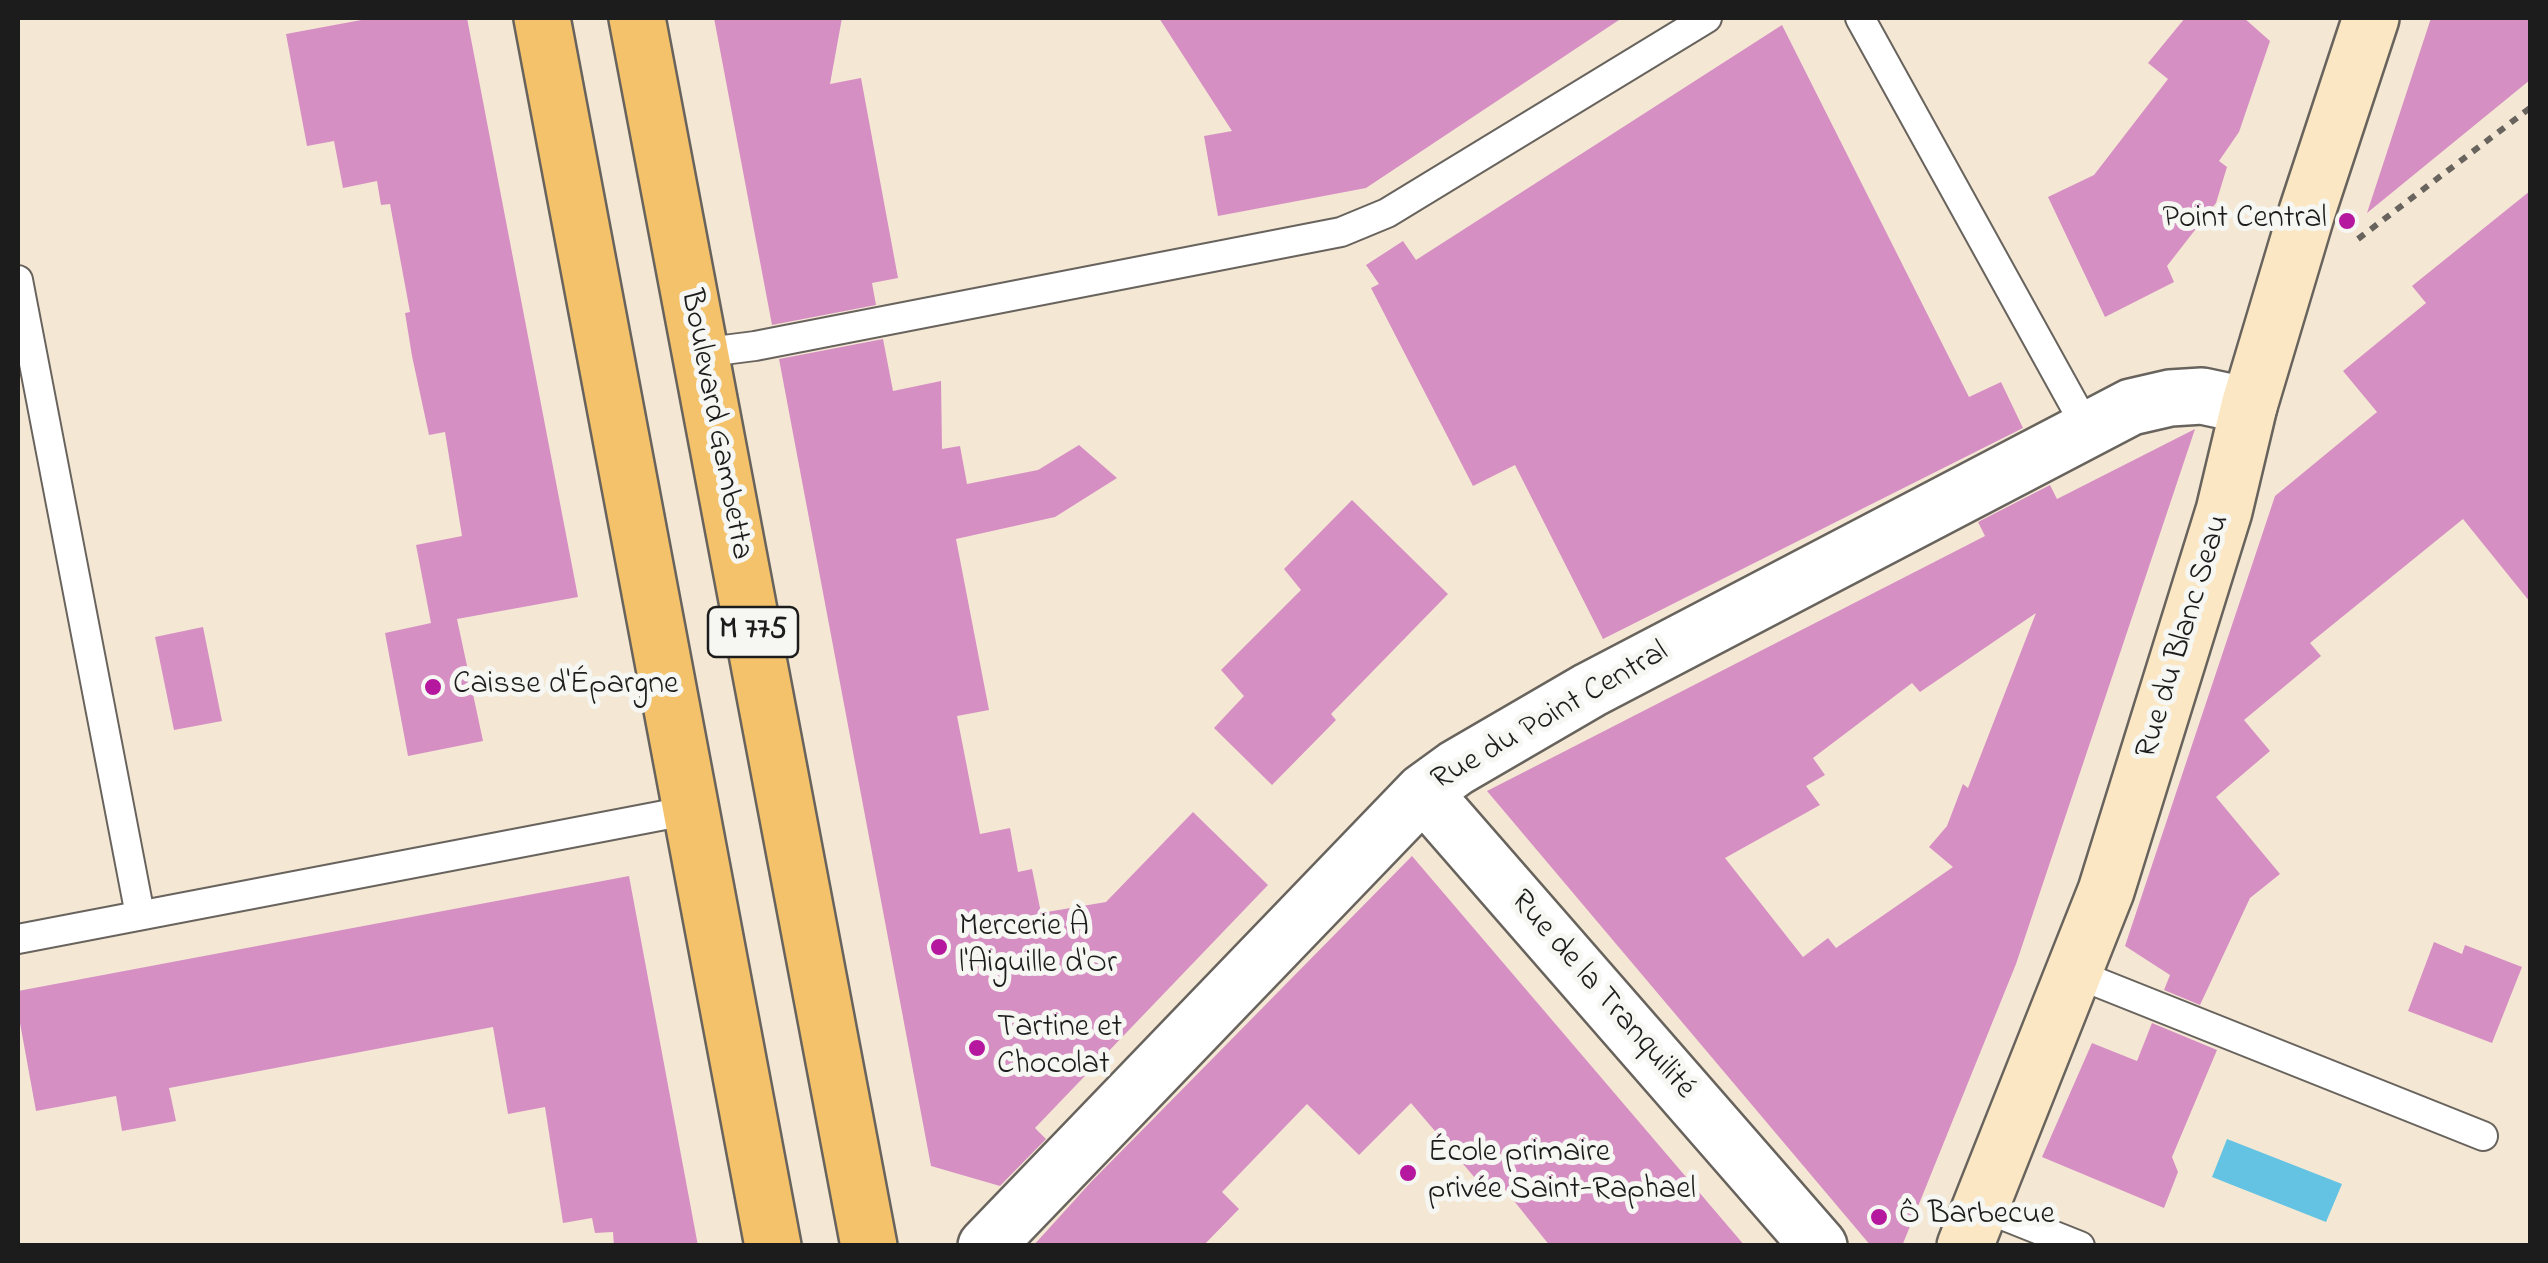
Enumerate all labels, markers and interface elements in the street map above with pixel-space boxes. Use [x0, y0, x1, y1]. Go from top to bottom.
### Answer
place label: Point Central [2162, 202, 2327, 240]
marker: Point Central [2336, 210, 2358, 232]
street label: Boulevard Gambetta [669, 287, 759, 563]
street label: Rue du Blanc Seau [2130, 510, 2240, 764]
road number: M 775 [708, 607, 798, 657]
street label: Rue du Point Central [1426, 635, 1676, 801]
place label: Caisse d'Épargne [453, 668, 678, 706]
marker: Caisse d'Épargne [422, 676, 444, 698]
street label: Rue de la Tranquilité [1500, 884, 1702, 1108]
place label: Mercerie À l'Aiguille d'Or [959, 910, 1117, 985]
marker: Mercerie À l'Aiguille d'Or [928, 936, 950, 958]
place label: Tartine et Chocolat [997, 1011, 1122, 1086]
marker: Tartine et Chocolat [966, 1037, 988, 1059]
place label: École primaire privée Saint-Raphael [1428, 1136, 1696, 1211]
marker: École primaire privée Saint-Raphael [1397, 1162, 1419, 1184]
place label: Ô Barbecue [1899, 1198, 2055, 1236]
marker: Ô Barbecue [1868, 1206, 1890, 1228]

